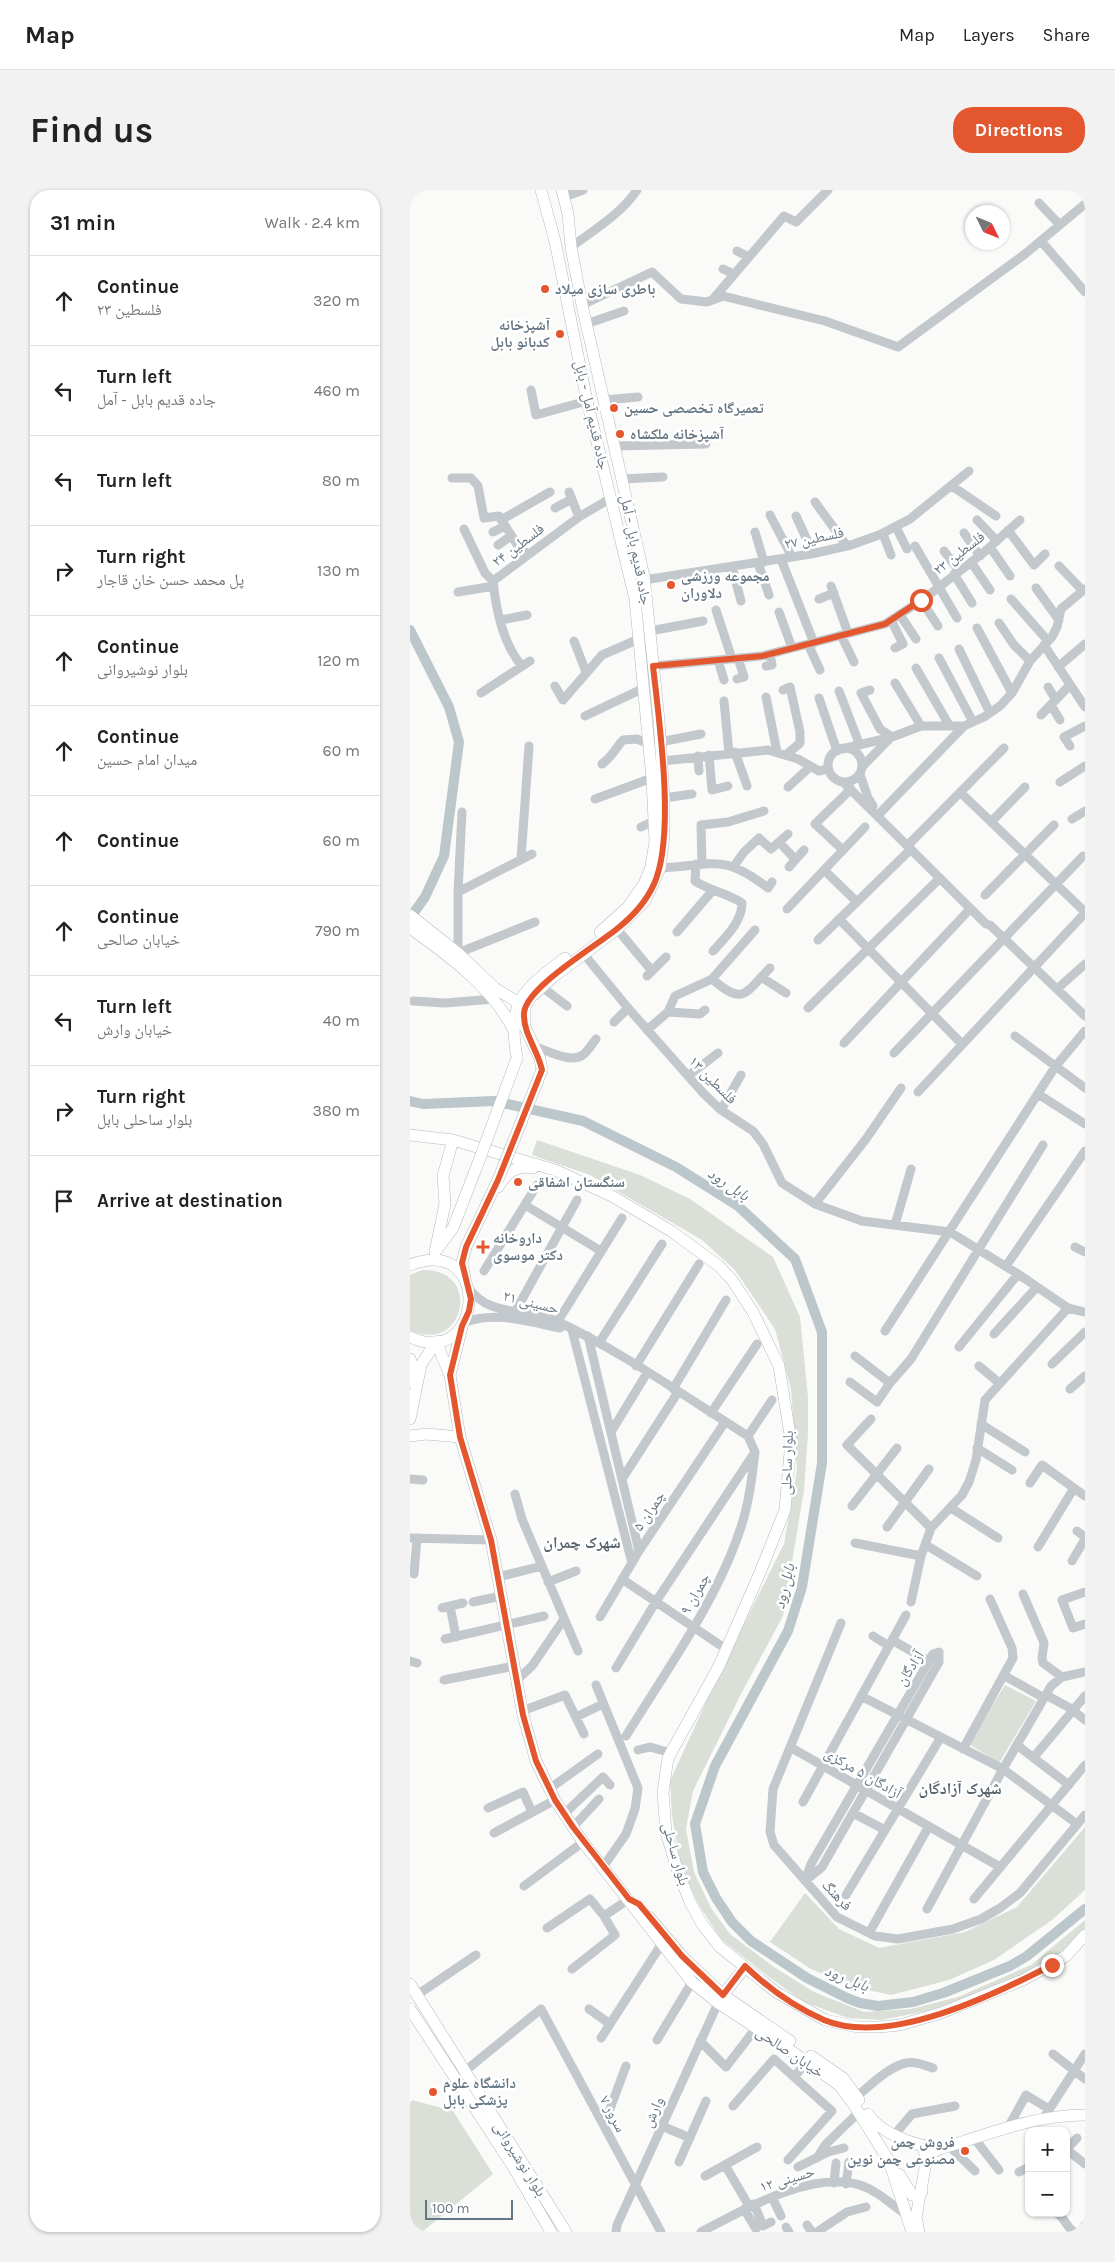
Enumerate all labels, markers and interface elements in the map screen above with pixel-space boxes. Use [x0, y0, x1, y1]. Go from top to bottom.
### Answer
text: Map [25, 21, 75, 49]
text: Map [899, 24, 935, 46]
text: Layers [963, 24, 1015, 46]
text: Share [1043, 24, 1090, 46]
button: Directions [953, 107, 1085, 153]
text: Find us [30, 110, 153, 151]
north arrow [965, 205, 1010, 250]
text: 31 min [50, 211, 116, 235]
text: Walk · 2.4 km [265, 213, 360, 232]
text: Continue [97, 276, 179, 298]
place label: باطری سازی میلاد [555, 280, 655, 298]
marker: باطری سازی میلاد [539, 283, 551, 295]
icon: ahead [50, 287, 78, 315]
text: 320 m [313, 291, 360, 310]
text: فلسطین ۲۳ [97, 300, 162, 319]
place label: آشپزخانه کدبانو بابل [491, 316, 551, 351]
marker: آشپزخانه کدبانو بابل [554, 328, 566, 340]
street label: جاده قدیم آمل - بابل [570, 359, 613, 472]
text: Turn left [97, 366, 172, 388]
icon: left [50, 377, 78, 405]
text: 460 m [314, 381, 360, 400]
text: جاده قدیم بابل - آمل [97, 390, 216, 409]
place label: تعمیرگاه تخصصی حسین [624, 399, 764, 417]
marker: تعمیرگاه تخصصی حسین [608, 402, 620, 414]
place label: آشپزخانه ملکشاه [630, 425, 725, 443]
marker: آشپزخانه ملکشاه [614, 428, 626, 440]
icon: left [50, 467, 78, 495]
text: Turn left [97, 470, 172, 492]
text: 80 m [322, 471, 360, 490]
street label: جاده قدیم بابل - آمل [616, 493, 656, 607]
street label: فلسطین ۲۴ [488, 520, 548, 571]
street label: فلسطین ۲۷ [783, 523, 846, 554]
street label: فلسطین ۲۳ [930, 527, 989, 580]
text: Turn right [97, 546, 186, 568]
icon: right [50, 557, 78, 585]
text: 130 m [317, 561, 360, 580]
place label: مجموعه ورزشی دلاوران [681, 567, 770, 602]
text: پل محمد حسن خان قاجار [97, 570, 244, 589]
marker: مجموعه ورزشی دلاوران [665, 579, 677, 591]
route start [910, 589, 933, 612]
text: Continue [97, 636, 179, 658]
icon: ahead [50, 647, 78, 675]
text: 120 m [317, 651, 360, 670]
text: بلوار نوشیروانی [97, 660, 188, 679]
text: Continue [97, 726, 179, 748]
icon: ahead [50, 737, 78, 765]
text: 60 m [323, 741, 360, 760]
text: میدان امام حسین [97, 750, 197, 769]
icon: ahead [50, 827, 78, 855]
text: Continue [97, 830, 179, 852]
text: 60 m [323, 831, 360, 850]
text: Continue [97, 906, 179, 928]
icon: ahead [50, 917, 78, 945]
text: 790 m [315, 921, 360, 940]
text: خيابان صالحی [97, 930, 180, 949]
text: Turn left [97, 996, 172, 1018]
icon: left [50, 1007, 78, 1035]
text: 40 m [323, 1011, 360, 1030]
text: خیابان وارش [97, 1020, 172, 1039]
street label: فلسطین ۱۳ [685, 1052, 741, 1108]
text: Turn right [97, 1086, 186, 1108]
icon: right [50, 1097, 78, 1125]
text: 380 m [312, 1101, 360, 1120]
text: بلوار ساحلی بابل [97, 1110, 192, 1129]
water label: بابل رود [704, 1163, 754, 1206]
place label: سنگستان اشفاقی [528, 1173, 625, 1191]
marker: سنگستان اشفاقی [512, 1176, 524, 1188]
icon: arrive [50, 1187, 78, 1215]
text: Arrive at destination [97, 1190, 283, 1212]
place label: داروخانه دکتر موسوی [493, 1229, 563, 1264]
marker: داروخانه دکتر موسوی [477, 1241, 489, 1253]
street label: حسینی ۲۱ [501, 1286, 561, 1319]
street label: بلوار ساحلی [777, 1430, 798, 1496]
street label: چمران ۵ [629, 1487, 670, 1535]
district label: شهرک چمران [543, 1533, 621, 1552]
water label: بابل رود [769, 1561, 800, 1611]
street label: چمران ۹ [676, 1570, 715, 1618]
street label: آزادگان [892, 1646, 929, 1689]
street label: آزادگان ۵ مرکزی [821, 1744, 906, 1804]
district label: شهرک آزادگان [918, 1779, 1002, 1798]
street label: بلوار ساحلی [657, 1820, 694, 1888]
street label: فرهنگ [818, 1876, 856, 1914]
route end [1041, 1954, 1064, 1977]
water label: بابل رود [822, 1961, 872, 1997]
street label: خيابان صالحی [752, 2023, 828, 2082]
place label: دانشگاه علوم پزشکی بابل [443, 2074, 516, 2109]
marker: دانشگاه علوم پزشکی بابل [427, 2086, 439, 2098]
street label: سرور ۷ [596, 2093, 630, 2136]
street label: وارش [638, 2094, 669, 2130]
street label: بلوار نوشیروانی [489, 2118, 550, 2200]
map controls [1025, 2127, 1070, 2217]
button: + [1025, 2127, 1070, 2172]
place label: فروش چمن مصنوعی چمن نوین [847, 2133, 955, 2168]
marker: فروش چمن مصنوعی چمن نوین [959, 2145, 971, 2157]
street label: حسینی ۱۲ [757, 2162, 817, 2197]
button: − [1025, 2172, 1070, 2217]
scale bar [425, 2197, 512, 2220]
text: 100 m [432, 2200, 470, 2217]

